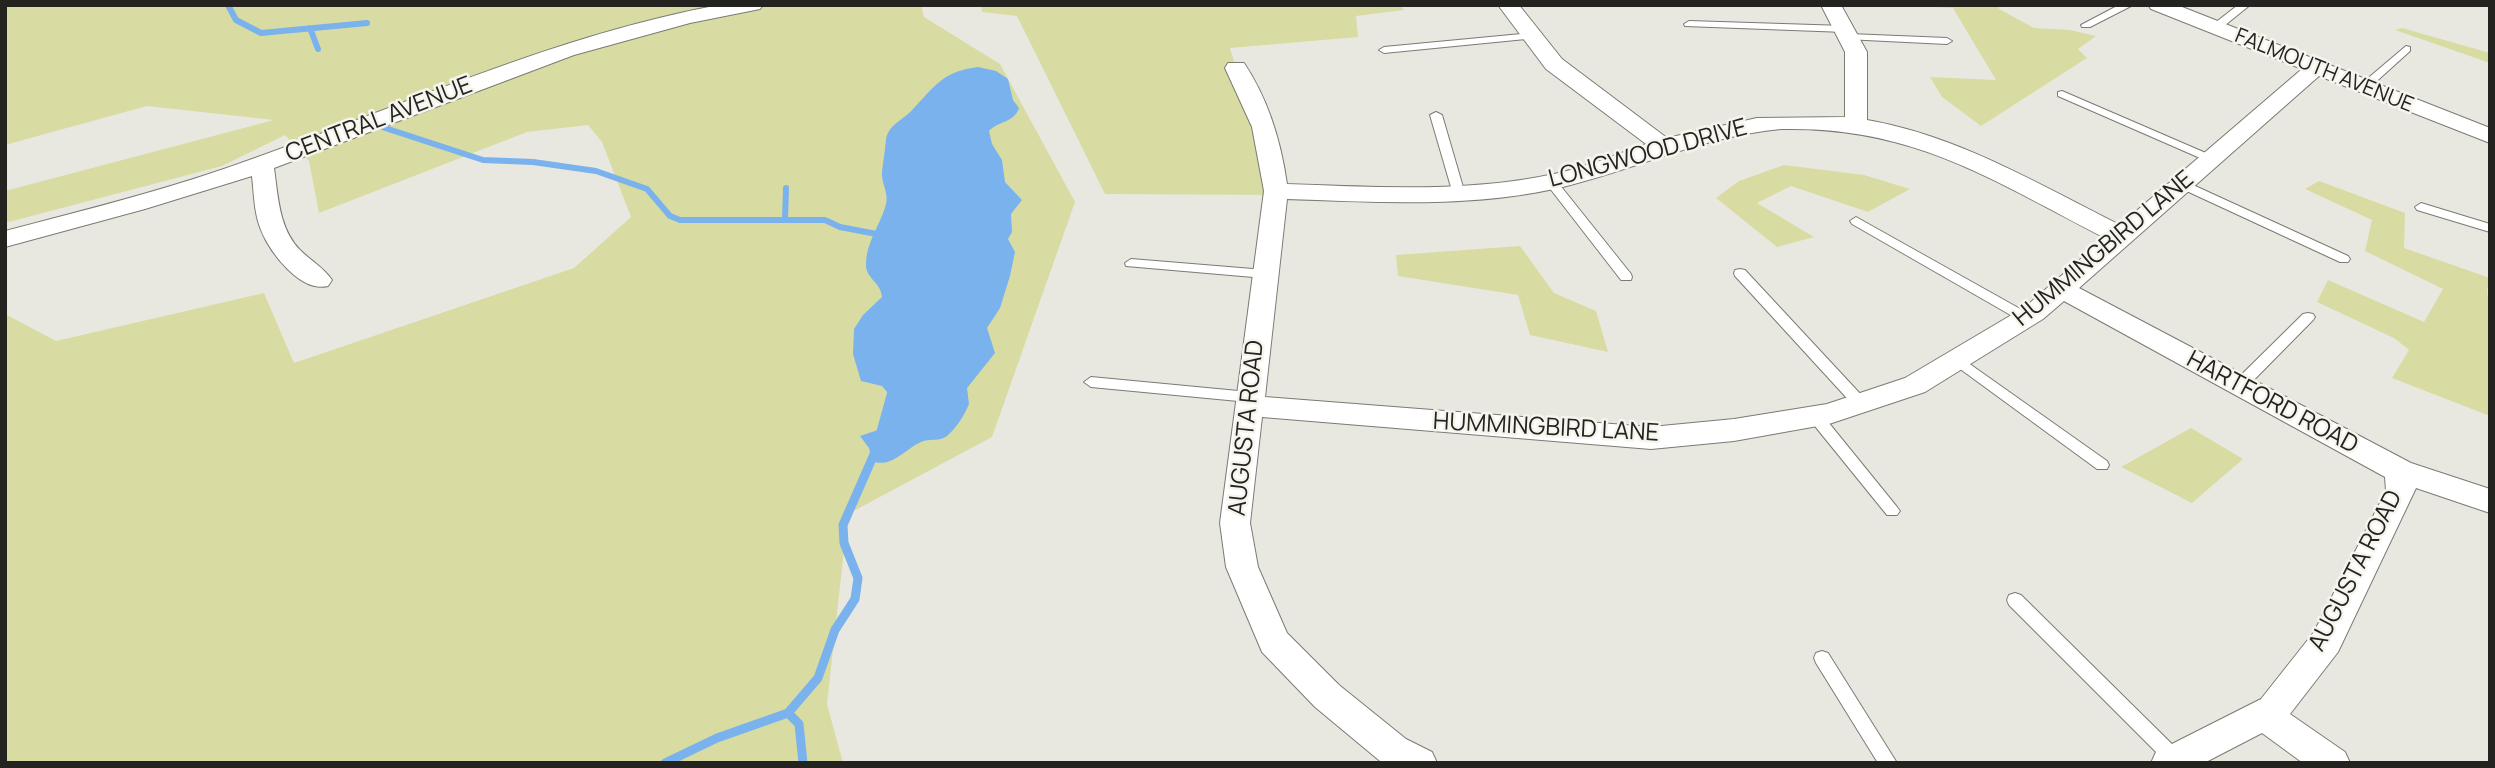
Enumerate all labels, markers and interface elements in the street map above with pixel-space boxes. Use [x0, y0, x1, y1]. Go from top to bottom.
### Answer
street label: FALMOUTH AVENUE [2231, 24, 2417, 118]
street label: CENTRAL AVENUE [282, 71, 476, 169]
street label: LONGWOOD DRIVE [1546, 114, 1750, 194]
street label: HUMMINGBIRD LANE [2008, 165, 2200, 333]
street label: AUGUSTA ROAD [1223, 339, 1271, 517]
street label: HARTFORD ROAD [2181, 346, 2363, 460]
street label: HUMMINGBIRD LANE [1432, 408, 1660, 448]
street label: AUGUSTA ROAD [2303, 486, 2409, 656]

